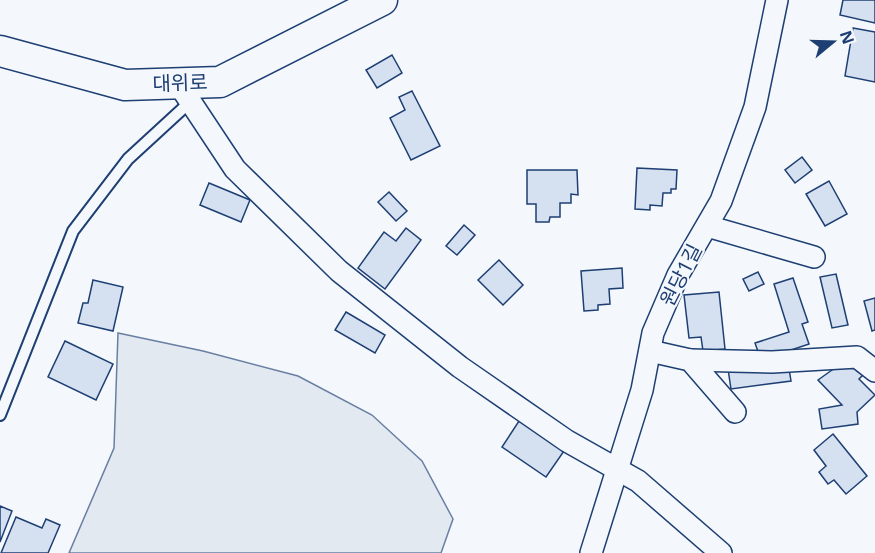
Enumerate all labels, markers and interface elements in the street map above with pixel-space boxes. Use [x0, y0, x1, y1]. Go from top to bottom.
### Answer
north arrow [803, 12, 863, 72]
text: N [835, 27, 860, 47]
street label: 대위로 [152, 68, 208, 97]
street label: 원당1길 [653, 239, 708, 311]

